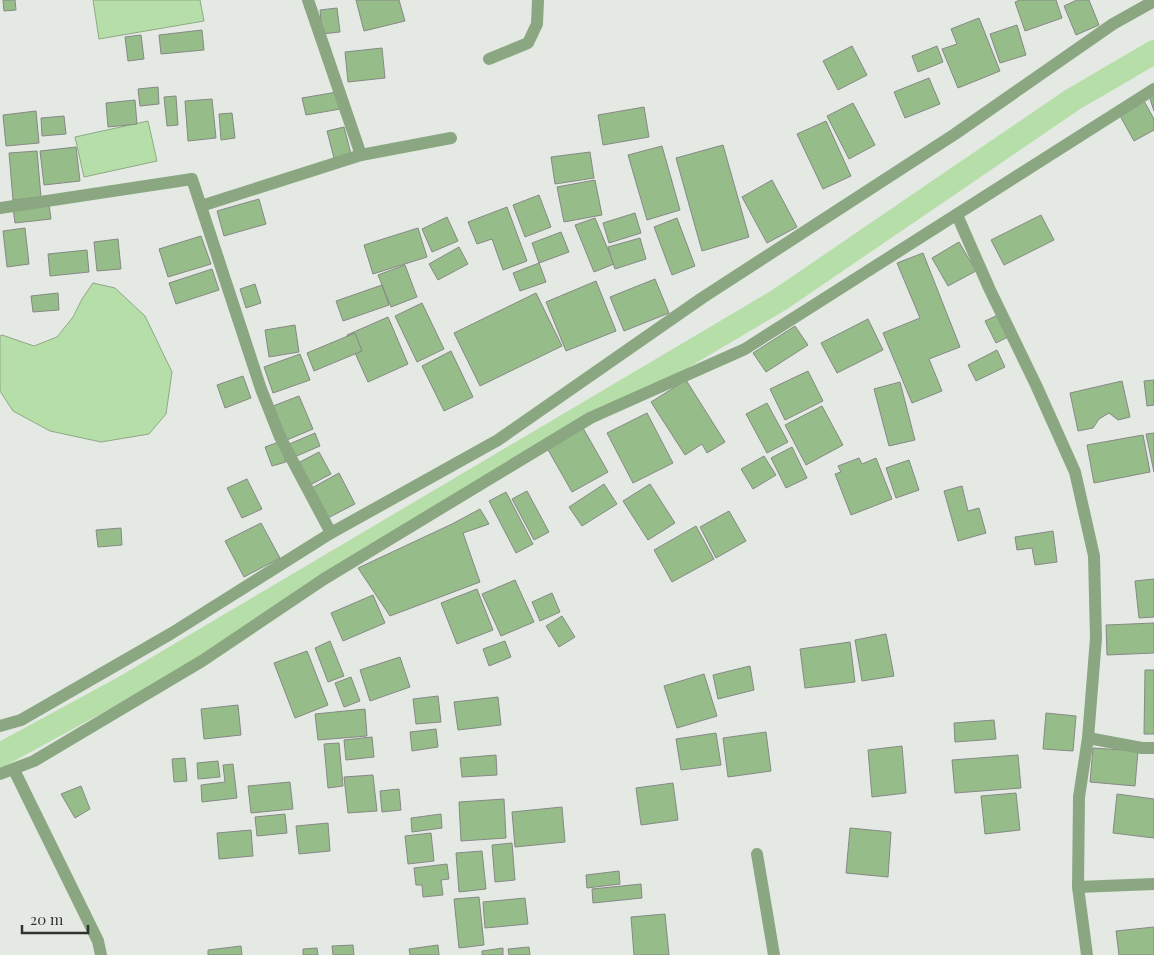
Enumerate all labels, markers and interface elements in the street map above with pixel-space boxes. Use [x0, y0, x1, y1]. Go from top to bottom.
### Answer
scale bar [22, 902, 89, 934]
text: 20 m [30, 909, 64, 929]

